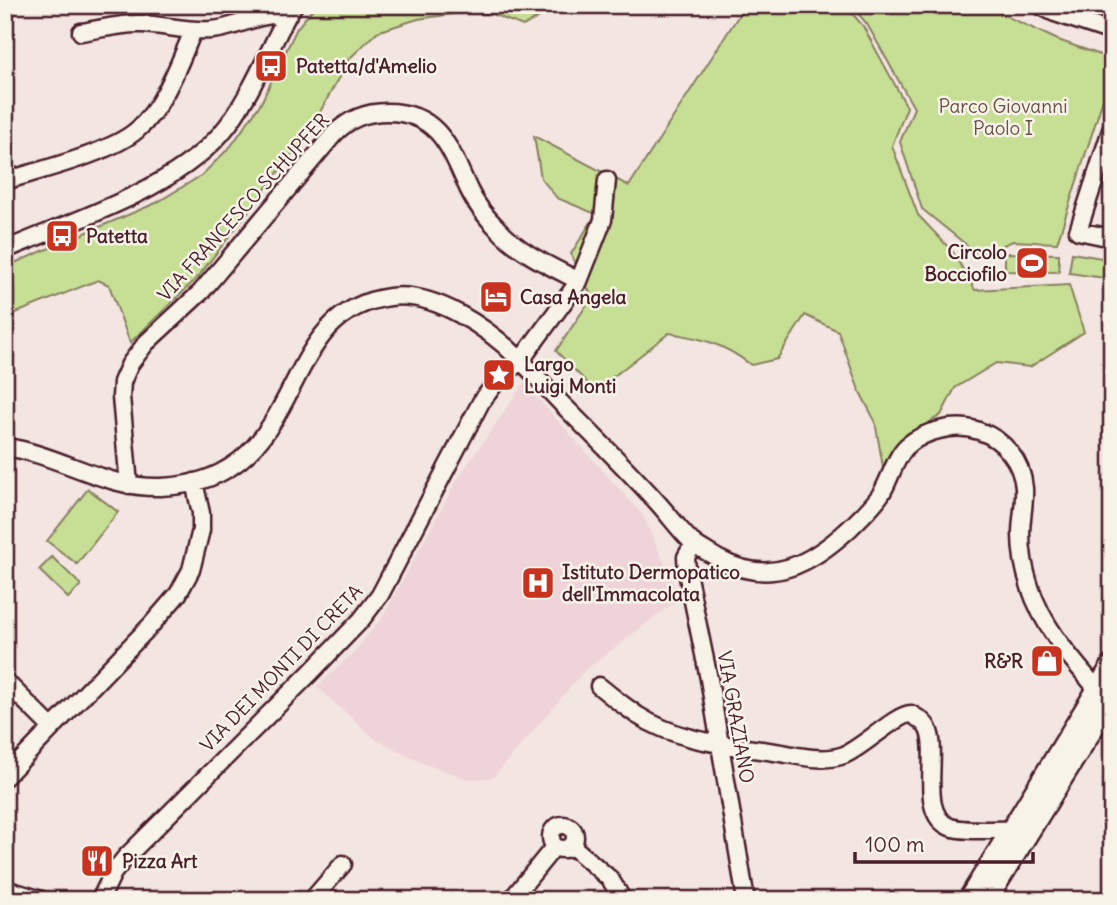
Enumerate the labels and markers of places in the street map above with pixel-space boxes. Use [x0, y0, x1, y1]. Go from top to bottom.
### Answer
bus stop icon: Patetta/d'Amelio [252, 47, 290, 85]
place label: Patetta/d'Amelio [296, 54, 437, 78]
bus stop icon: Patetta [43, 217, 81, 255]
place label: Patetta [86, 224, 148, 248]
place label: Circolo Bocciofilo [924, 240, 1007, 286]
sports icon: Circolo Bocciofilo [1013, 244, 1051, 282]
hotel icon: Casa Angela [477, 278, 515, 316]
place label: Casa Angela [520, 285, 627, 309]
place label: Largo Luigi Monti [524, 352, 616, 398]
place icon: Largo Luigi Monti [480, 356, 518, 394]
place label: Istituto Dermopatico dell'Immacolata [562, 560, 740, 606]
hospital icon: Istituto Dermopatico dell'Immacolata [519, 564, 557, 602]
shop icon: R&R [1028, 642, 1066, 680]
place label: R&R [984, 649, 1023, 673]
restaurant icon: Pizza Art [78, 842, 116, 880]
place label: Pizza Art [122, 849, 198, 873]

